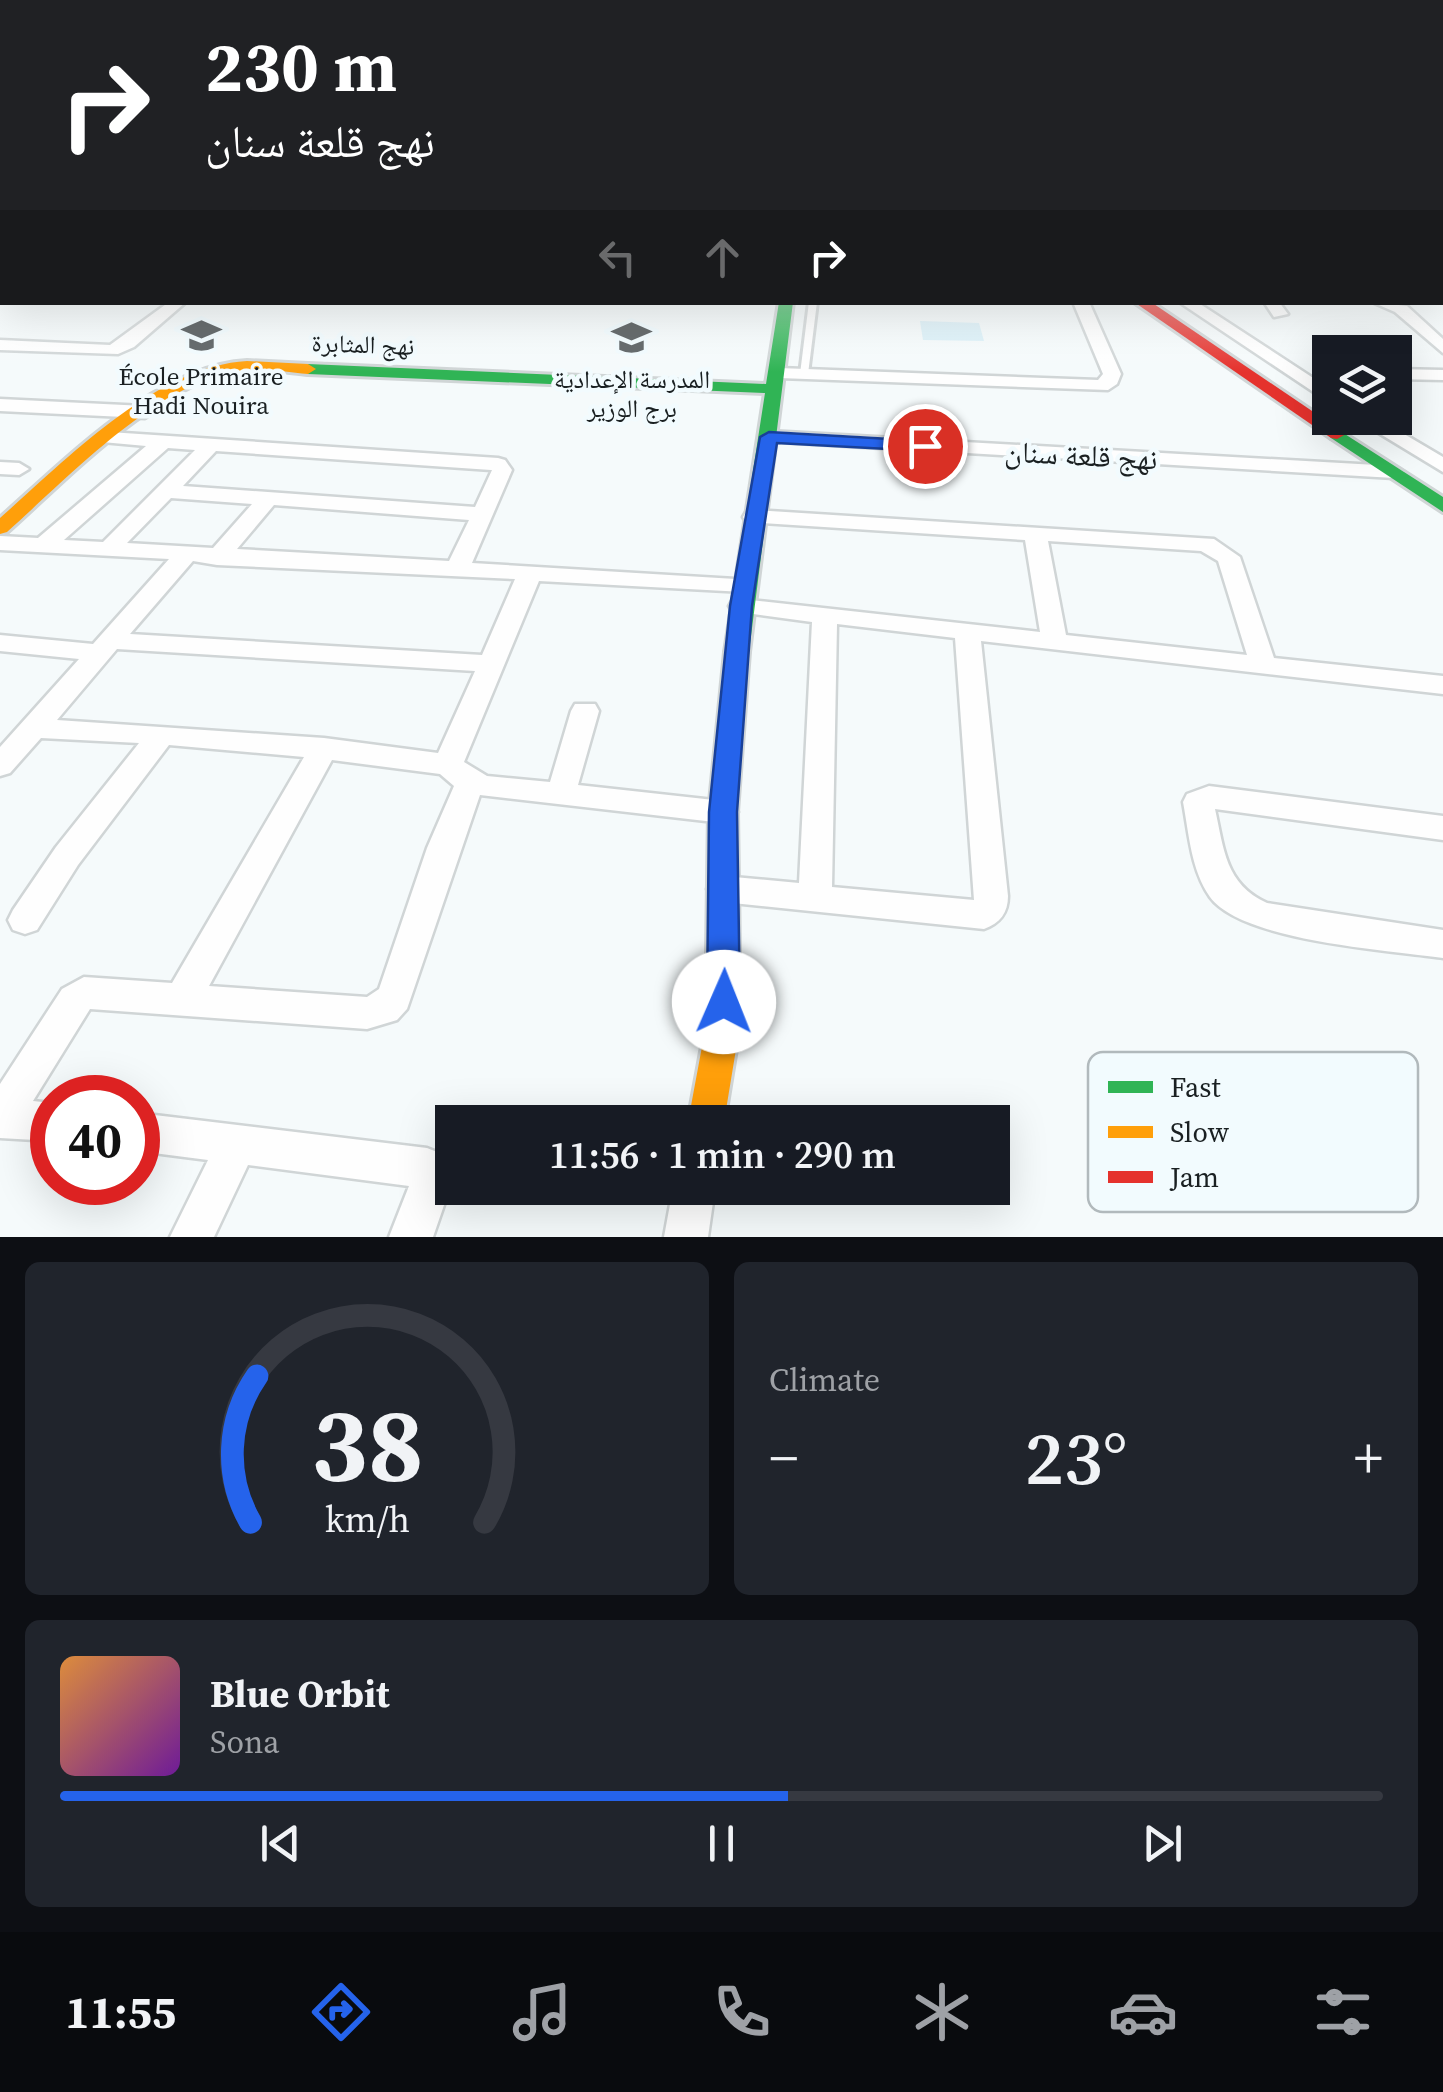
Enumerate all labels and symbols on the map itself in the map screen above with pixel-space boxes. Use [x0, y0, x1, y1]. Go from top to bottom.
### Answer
school or university icon: École Primaire Hadi Nouira [180, 314, 222, 356]
school or university icon: المدرسة الإعدادية برج الوزير [611, 317, 653, 359]
street label: نهج المثابرة [311, 325, 415, 363]
place label: École Primaire Hadi Nouira [118, 359, 284, 422]
place label: المدرسة الإعدادية برج الوزير [554, 362, 710, 425]
pin [883, 404, 968, 489]
street label: نهج قلعة سنان [1003, 431, 1159, 479]
position arrow [672, 950, 776, 1054]
legend [1088, 1052, 1418, 1212]
text: Fast [1170, 1068, 1221, 1106]
speed limit sign: 40 [30, 1075, 160, 1205]
text: Slow [1170, 1113, 1230, 1151]
text: Jam [1169, 1158, 1219, 1196]

